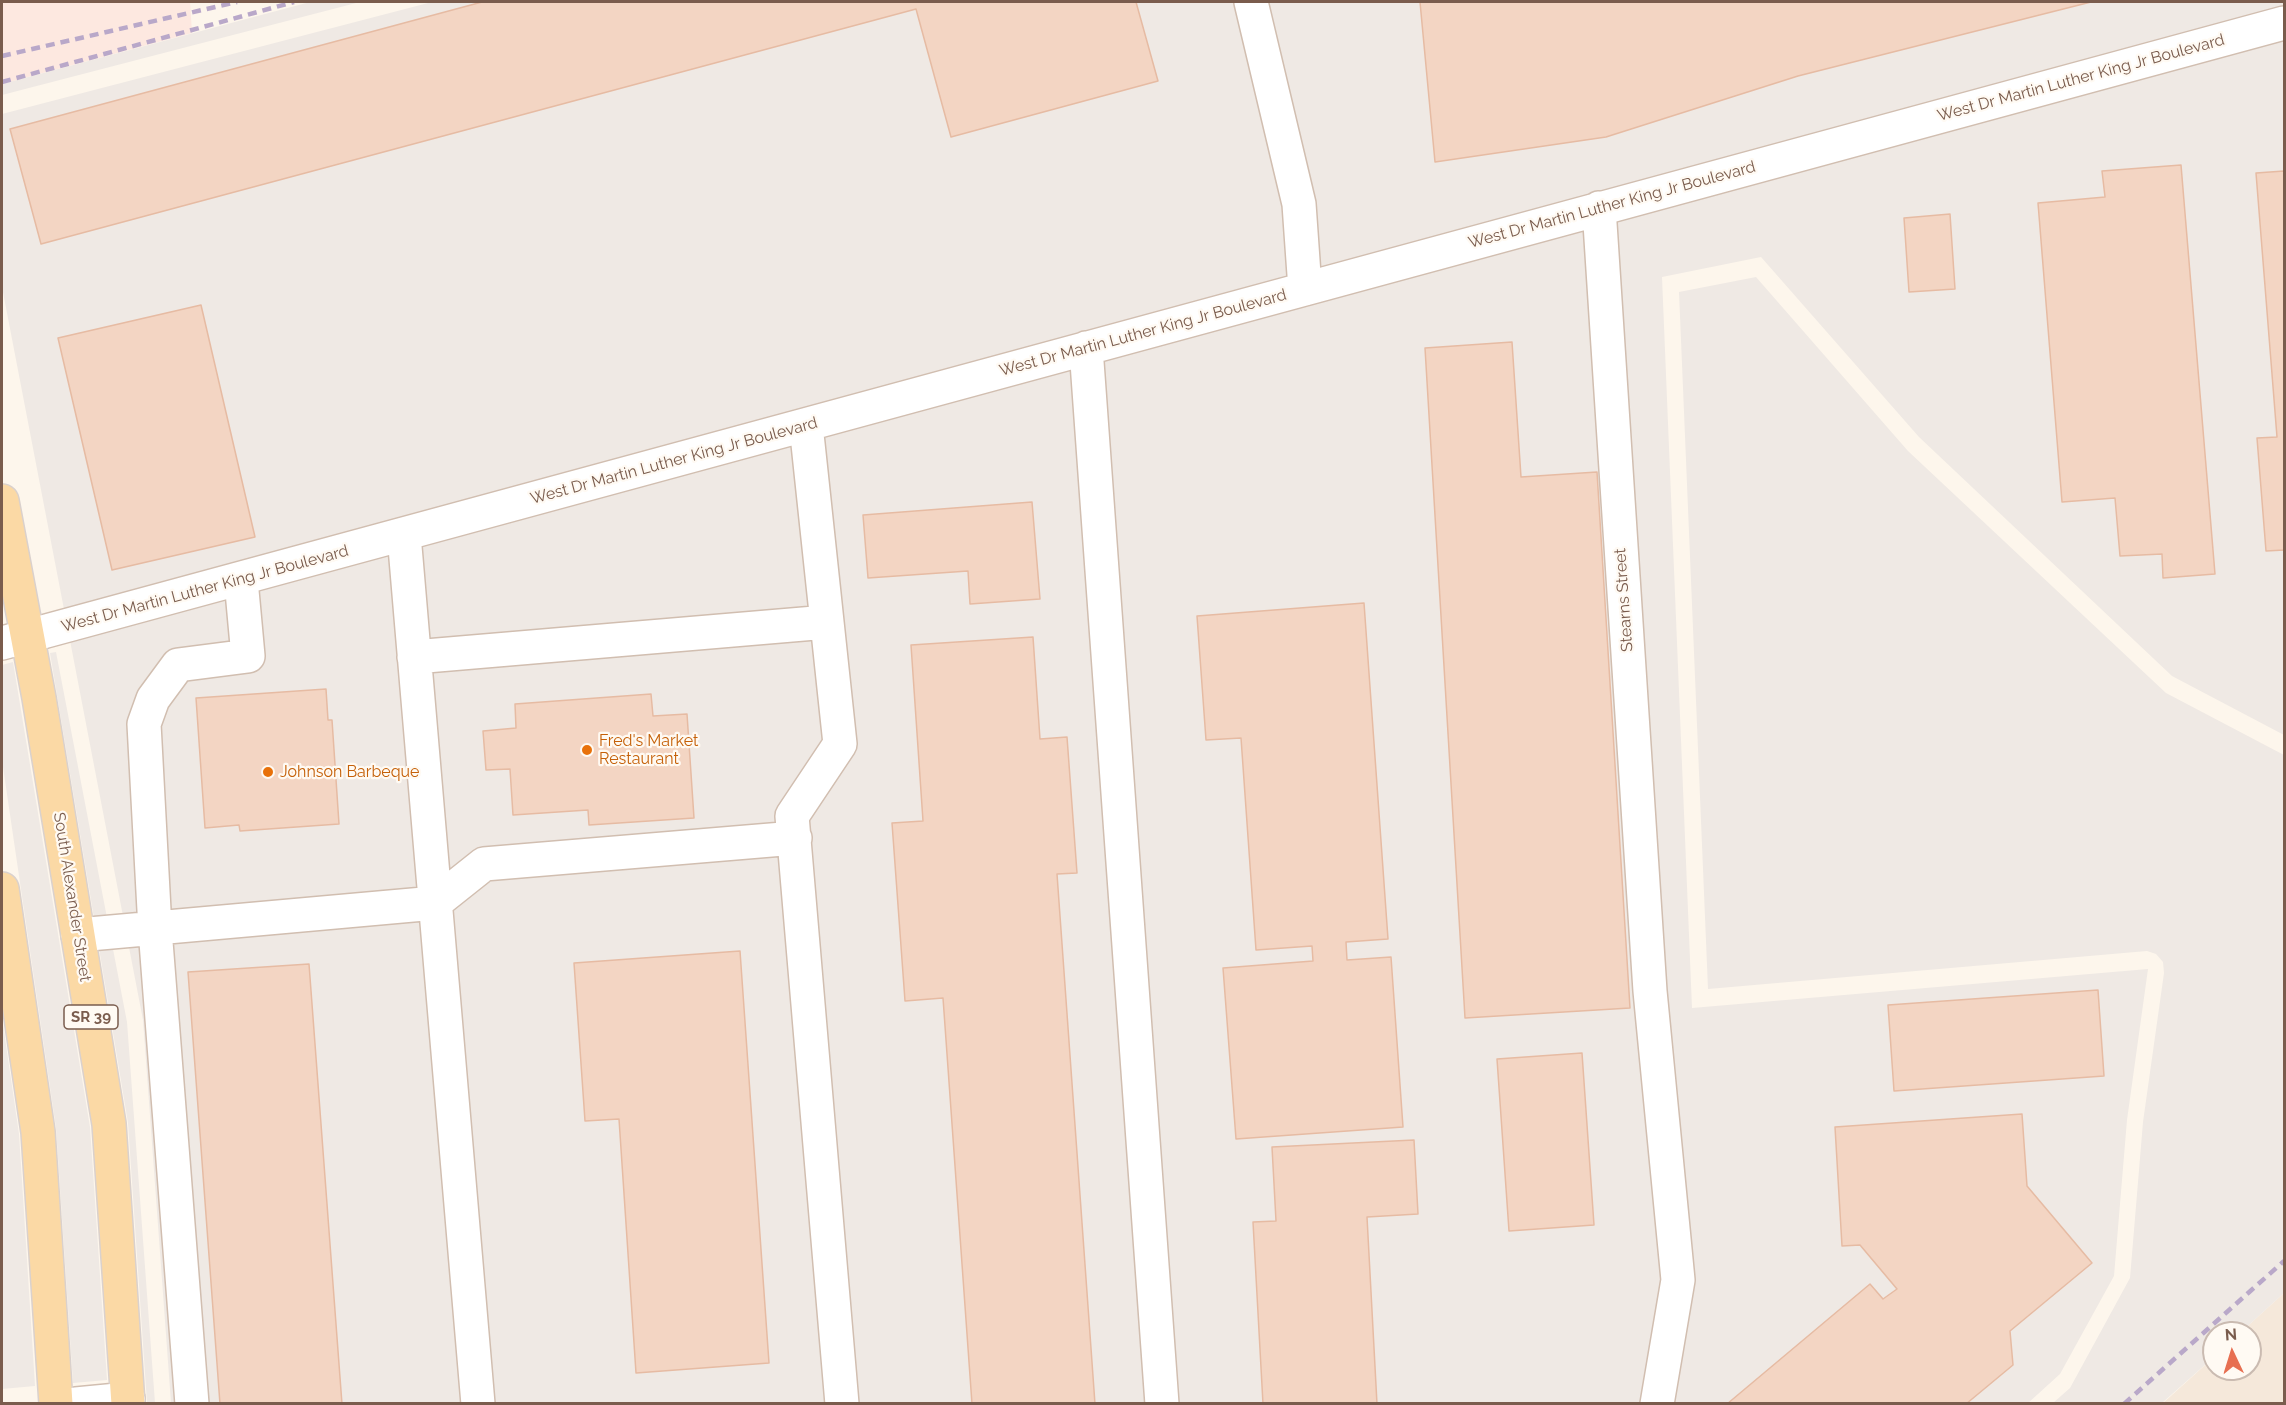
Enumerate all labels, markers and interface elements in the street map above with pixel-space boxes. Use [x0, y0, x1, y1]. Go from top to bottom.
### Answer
street label: West Dr Martin Luther King Jr Boulevard [1935, 30, 2227, 126]
street label: West Dr Martin Luther King Jr Boulevard [1466, 157, 1758, 253]
street label: West Dr Martin Luther King Jr Boulevard [997, 285, 1289, 381]
street label: West Dr Martin Luther King Jr Boulevard [528, 413, 820, 509]
street label: West Dr Martin Luther King Jr Boulevard [59, 541, 351, 637]
street label: Stearns Street [1611, 547, 1637, 653]
place label: Fred's Market Restaurant [599, 731, 698, 769]
marker: Fred's Market Restaurant [580, 743, 594, 757]
place label: Johnson Barbeque [280, 762, 419, 782]
marker: Johnson Barbeque [261, 765, 275, 779]
street label: South Alexander Street [49, 811, 95, 983]
road number: SR 39 [64, 1005, 118, 1029]
north arrow [2202, 1321, 2262, 1381]
text: N [2224, 1325, 2238, 1344]

